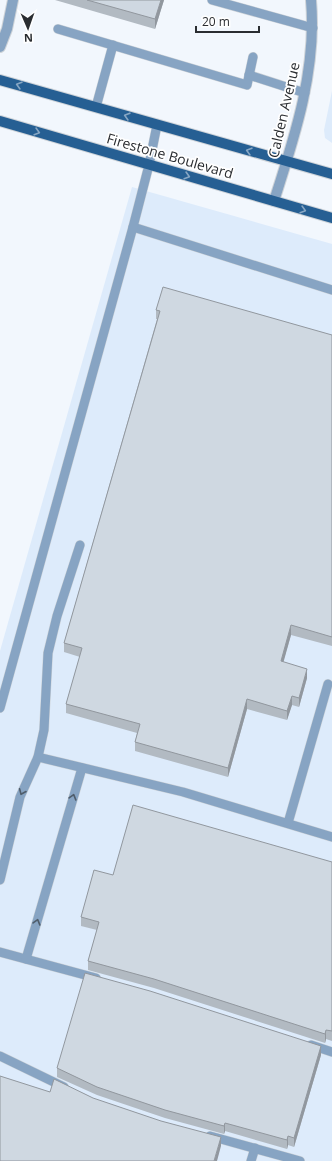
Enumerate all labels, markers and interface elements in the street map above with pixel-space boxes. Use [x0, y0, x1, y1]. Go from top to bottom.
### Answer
north arrow [8, 8, 48, 48]
scale bar [196, 8, 259, 34]
text: 20 m [202, 13, 230, 30]
text: N [24, 31, 33, 46]
street label: Calden Avenue [263, 60, 304, 160]
one-way arrow [15, 81, 22, 90]
one-way arrow [123, 112, 130, 121]
one-way arrow [34, 127, 41, 136]
street label: Firestone Boulevard [105, 128, 236, 183]
one-way arrow [246, 147, 253, 156]
one-way arrow [183, 171, 190, 180]
one-way arrow [300, 205, 306, 213]
one-way arrow [19, 789, 27, 796]
one-way arrow [68, 794, 77, 801]
one-way arrow [32, 919, 41, 926]

